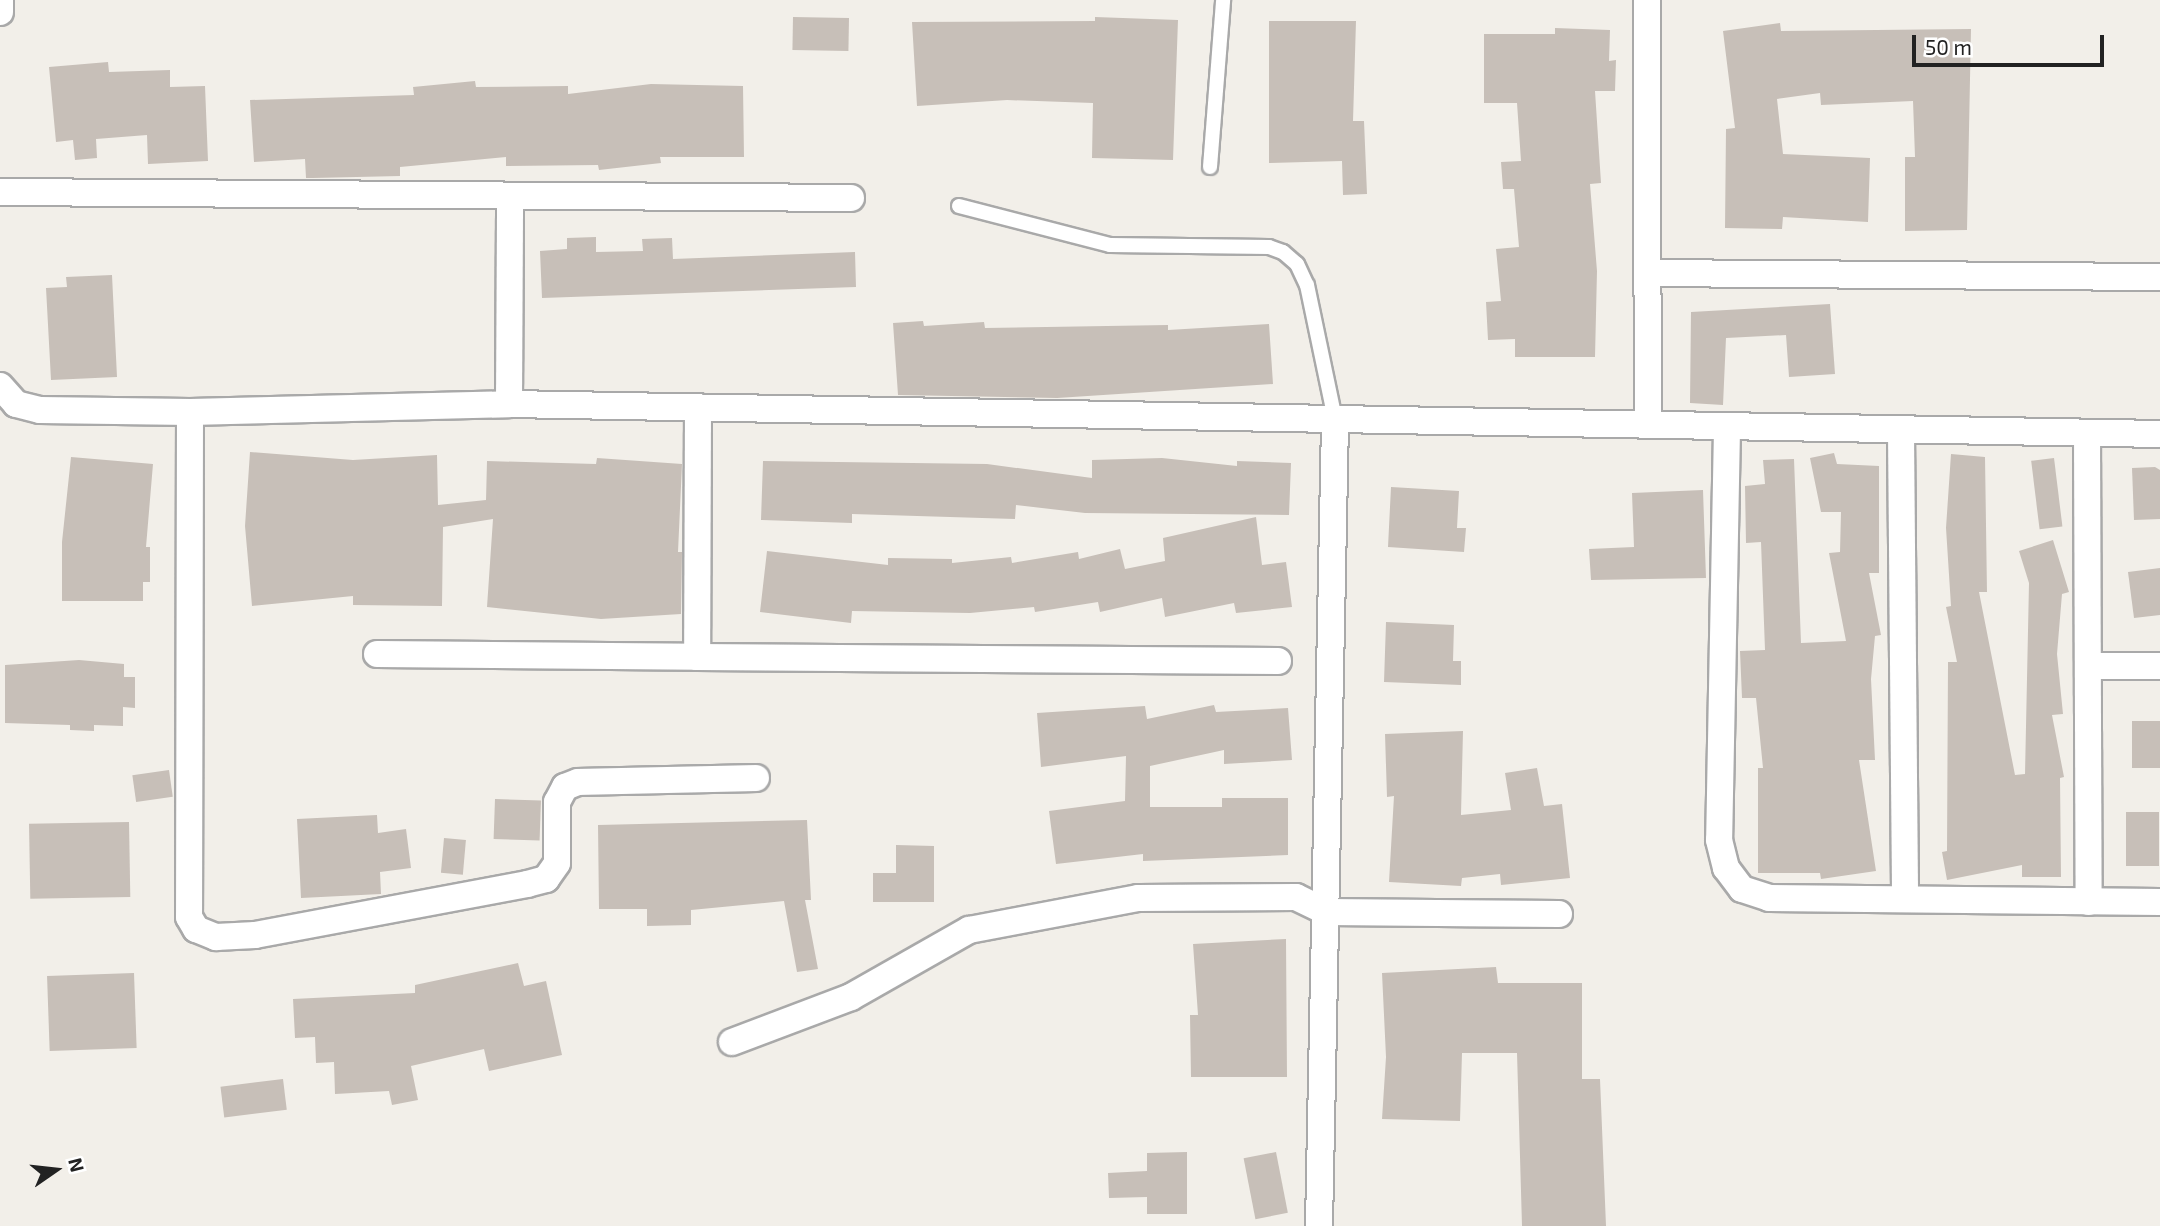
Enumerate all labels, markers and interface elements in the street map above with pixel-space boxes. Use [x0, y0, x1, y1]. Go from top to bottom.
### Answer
scale bar [1915, 21, 2108, 65]
text: 50 m [1925, 34, 1972, 59]
north arrow [21, 1135, 91, 1205]
text: N [64, 1155, 90, 1174]

